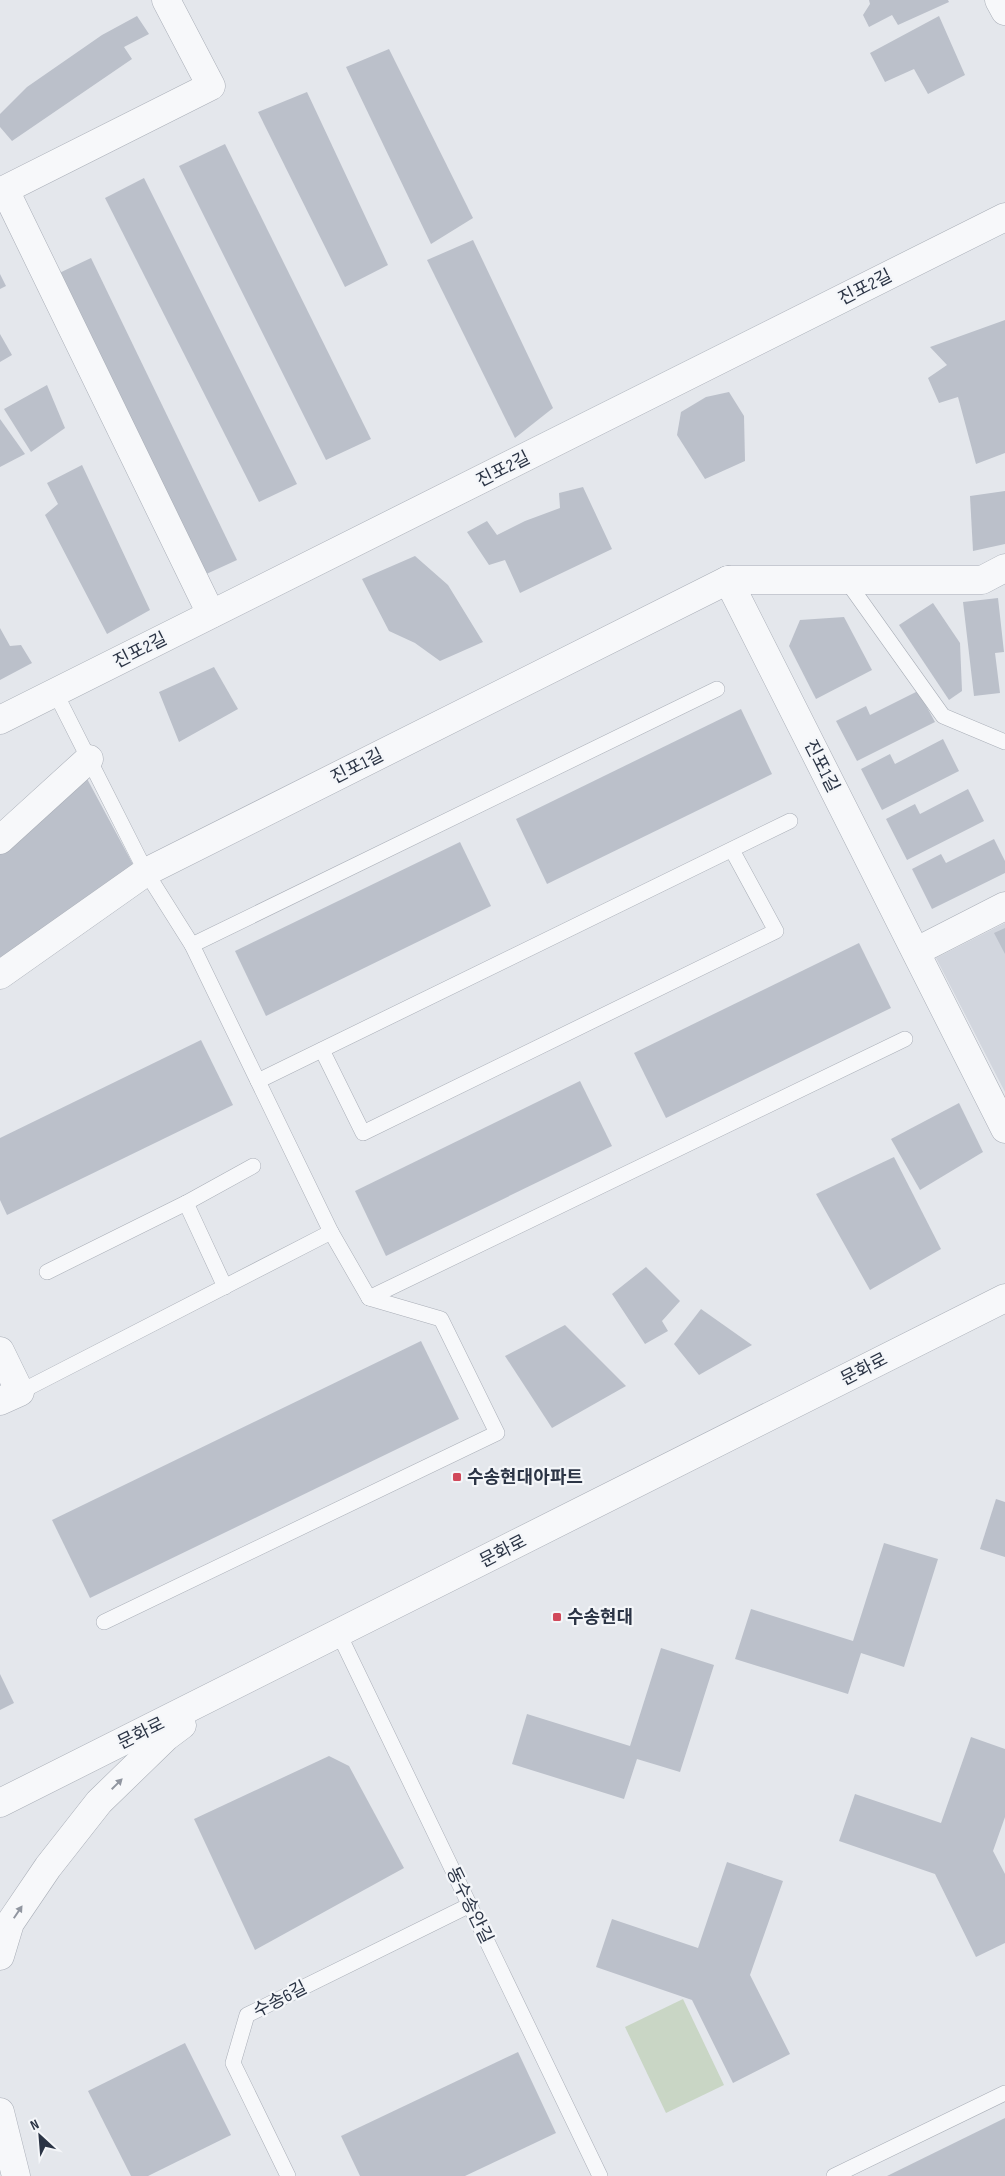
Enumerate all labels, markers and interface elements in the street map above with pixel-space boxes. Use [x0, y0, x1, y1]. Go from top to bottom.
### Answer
street label: 진포2길 [835, 265, 895, 310]
street label: 진포2길 [473, 447, 533, 492]
street label: 진포2길 [110, 628, 170, 673]
street label: 진포1길 [799, 737, 844, 796]
street label: 진포1길 [328, 744, 387, 789]
street label: 문화로 [837, 1349, 891, 1390]
place label: 수송현대아파트 [467, 1467, 583, 1488]
marker: 수송현대아파트 [451, 1471, 463, 1483]
street label: 문화로 [476, 1531, 530, 1572]
place label: 수송현대 [567, 1607, 633, 1628]
marker: 수송현대 [551, 1611, 563, 1623]
street label: 문화로 [114, 1713, 168, 1754]
one-way arrow [111, 1778, 123, 1790]
street label: 동수송안길 [442, 1863, 497, 1947]
one-way arrow [13, 1905, 23, 1918]
street label: 수송6길 [250, 1977, 311, 2022]
north arrow [15, 2111, 65, 2161]
text: N [27, 2115, 42, 2134]

